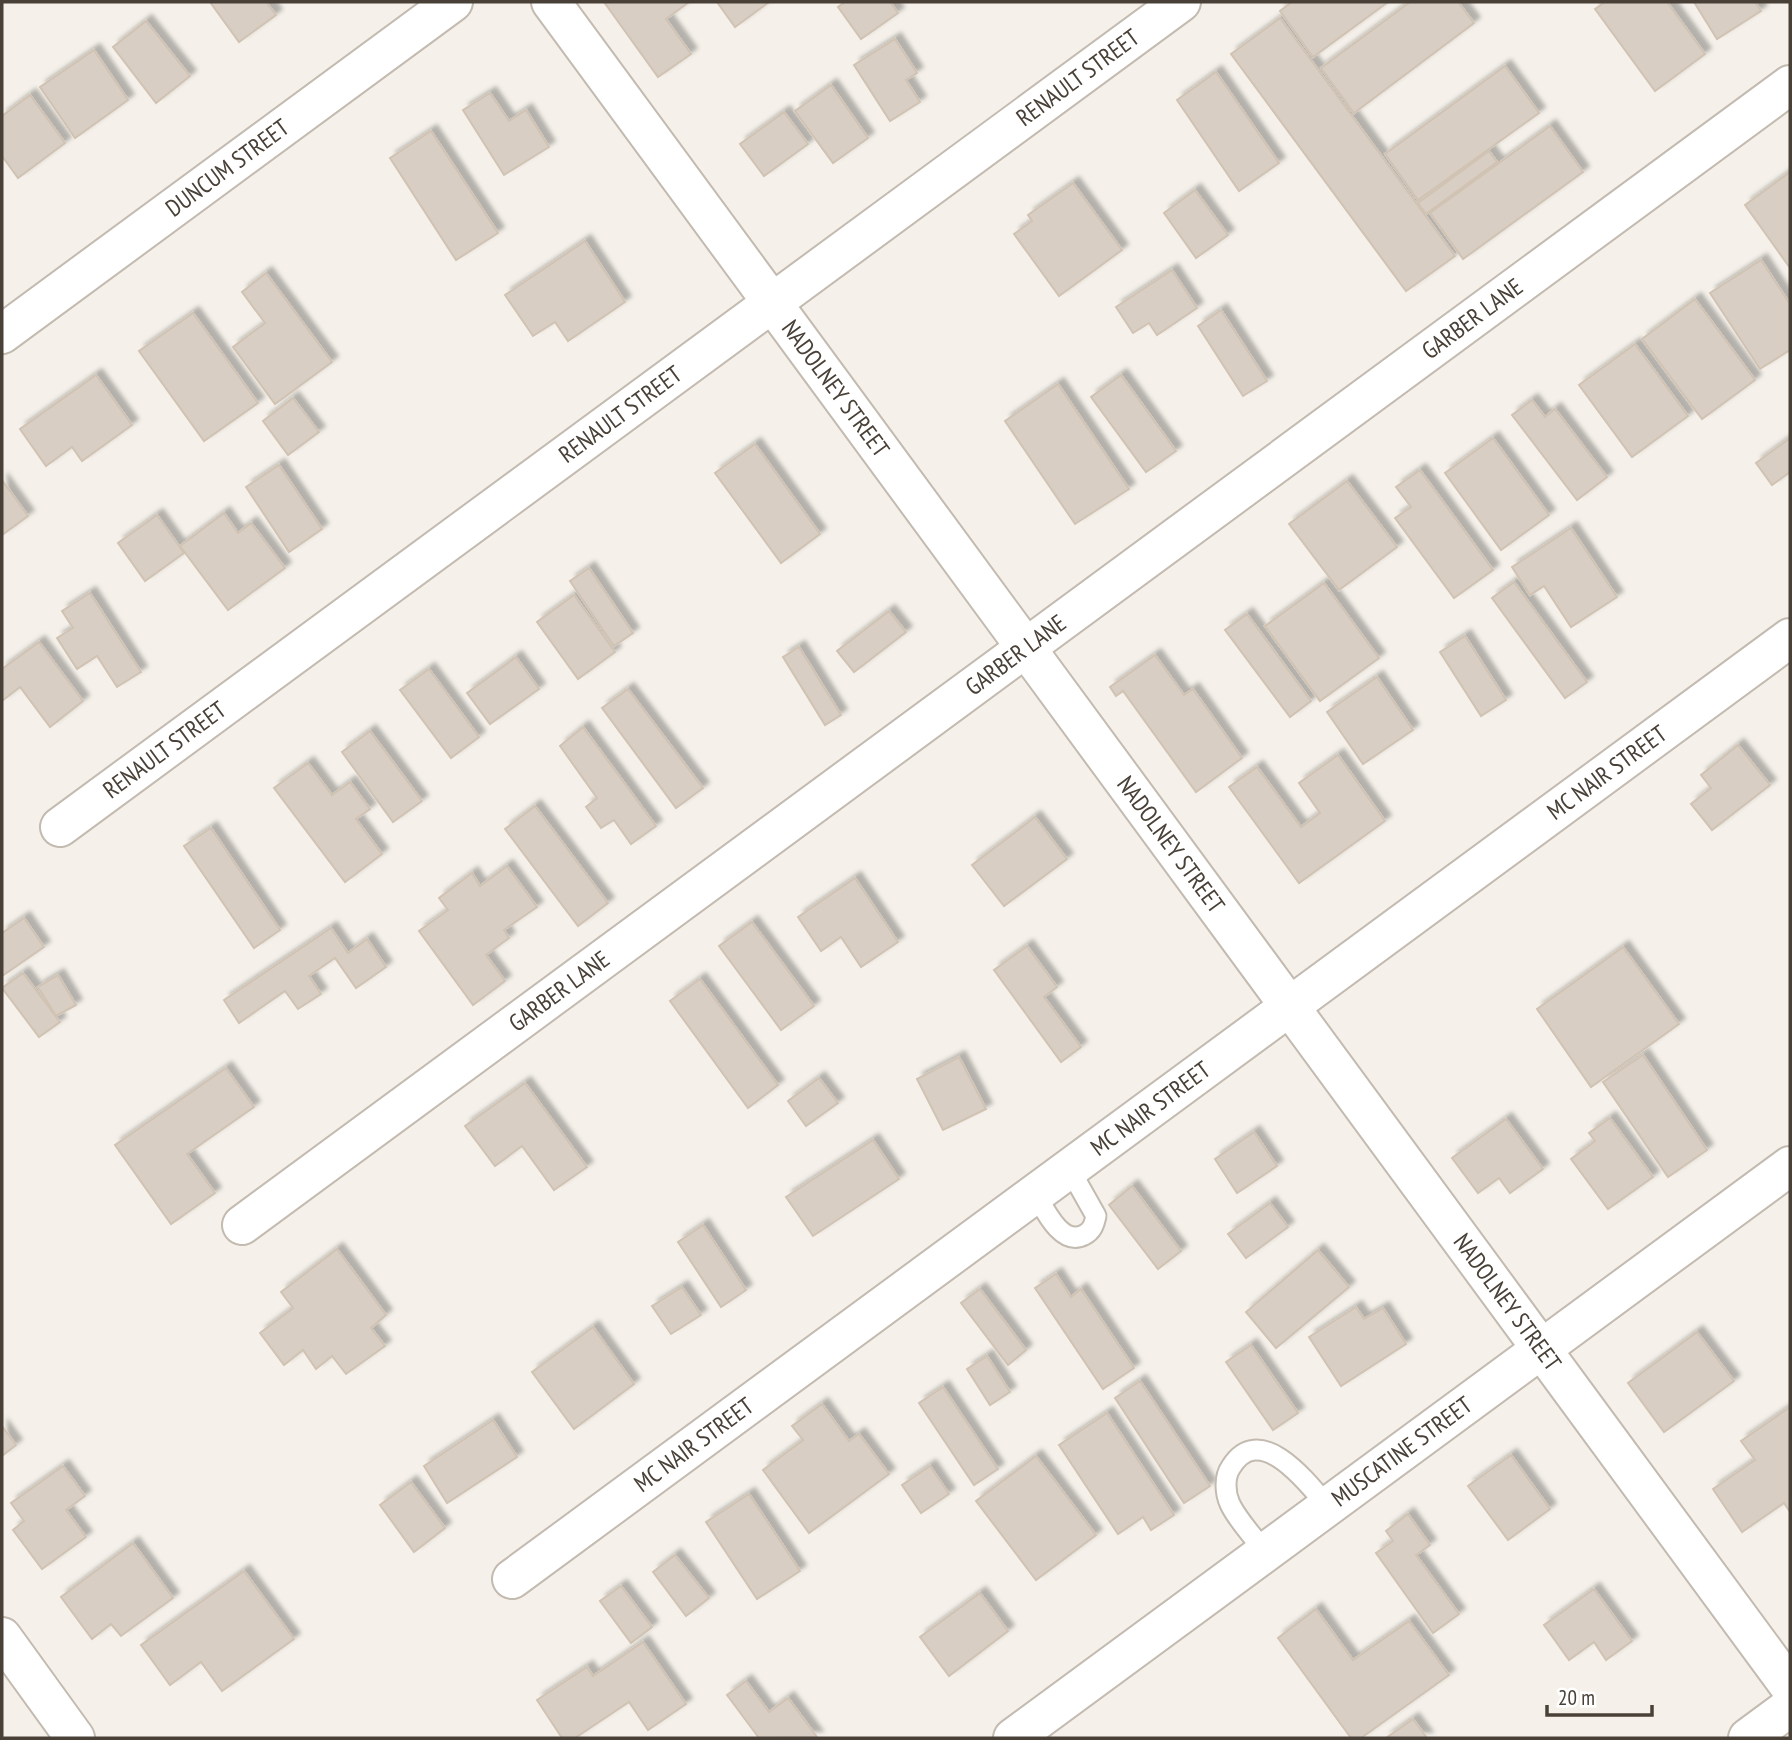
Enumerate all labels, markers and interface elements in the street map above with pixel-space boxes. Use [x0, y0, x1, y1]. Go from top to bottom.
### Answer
street label: RENAULT STREET [1010, 22, 1146, 133]
street label: DUNCUM STREET [159, 112, 295, 223]
street label: GARBER LANE [1416, 271, 1529, 366]
street label: NADOLNEY STREET [775, 314, 897, 463]
street label: RENAULT STREET [553, 358, 688, 470]
street label: GARBER LANE [959, 607, 1072, 702]
street label: RENAULT STREET [97, 694, 232, 805]
street label: MC NAIR STREET [1541, 718, 1673, 827]
street label: NADOLNEY STREET [1110, 770, 1232, 919]
street label: GARBER LANE [502, 944, 616, 1038]
street label: MC NAIR STREET [1084, 1054, 1216, 1163]
street label: NADOLNEY STREET [1447, 1227, 1568, 1377]
street label: MUSCATINE STREET [1325, 1389, 1478, 1513]
street label: MC NAIR STREET [628, 1390, 760, 1499]
scale bar [1547, 1674, 1652, 1718]
text: 20 m [1558, 1684, 1595, 1711]

